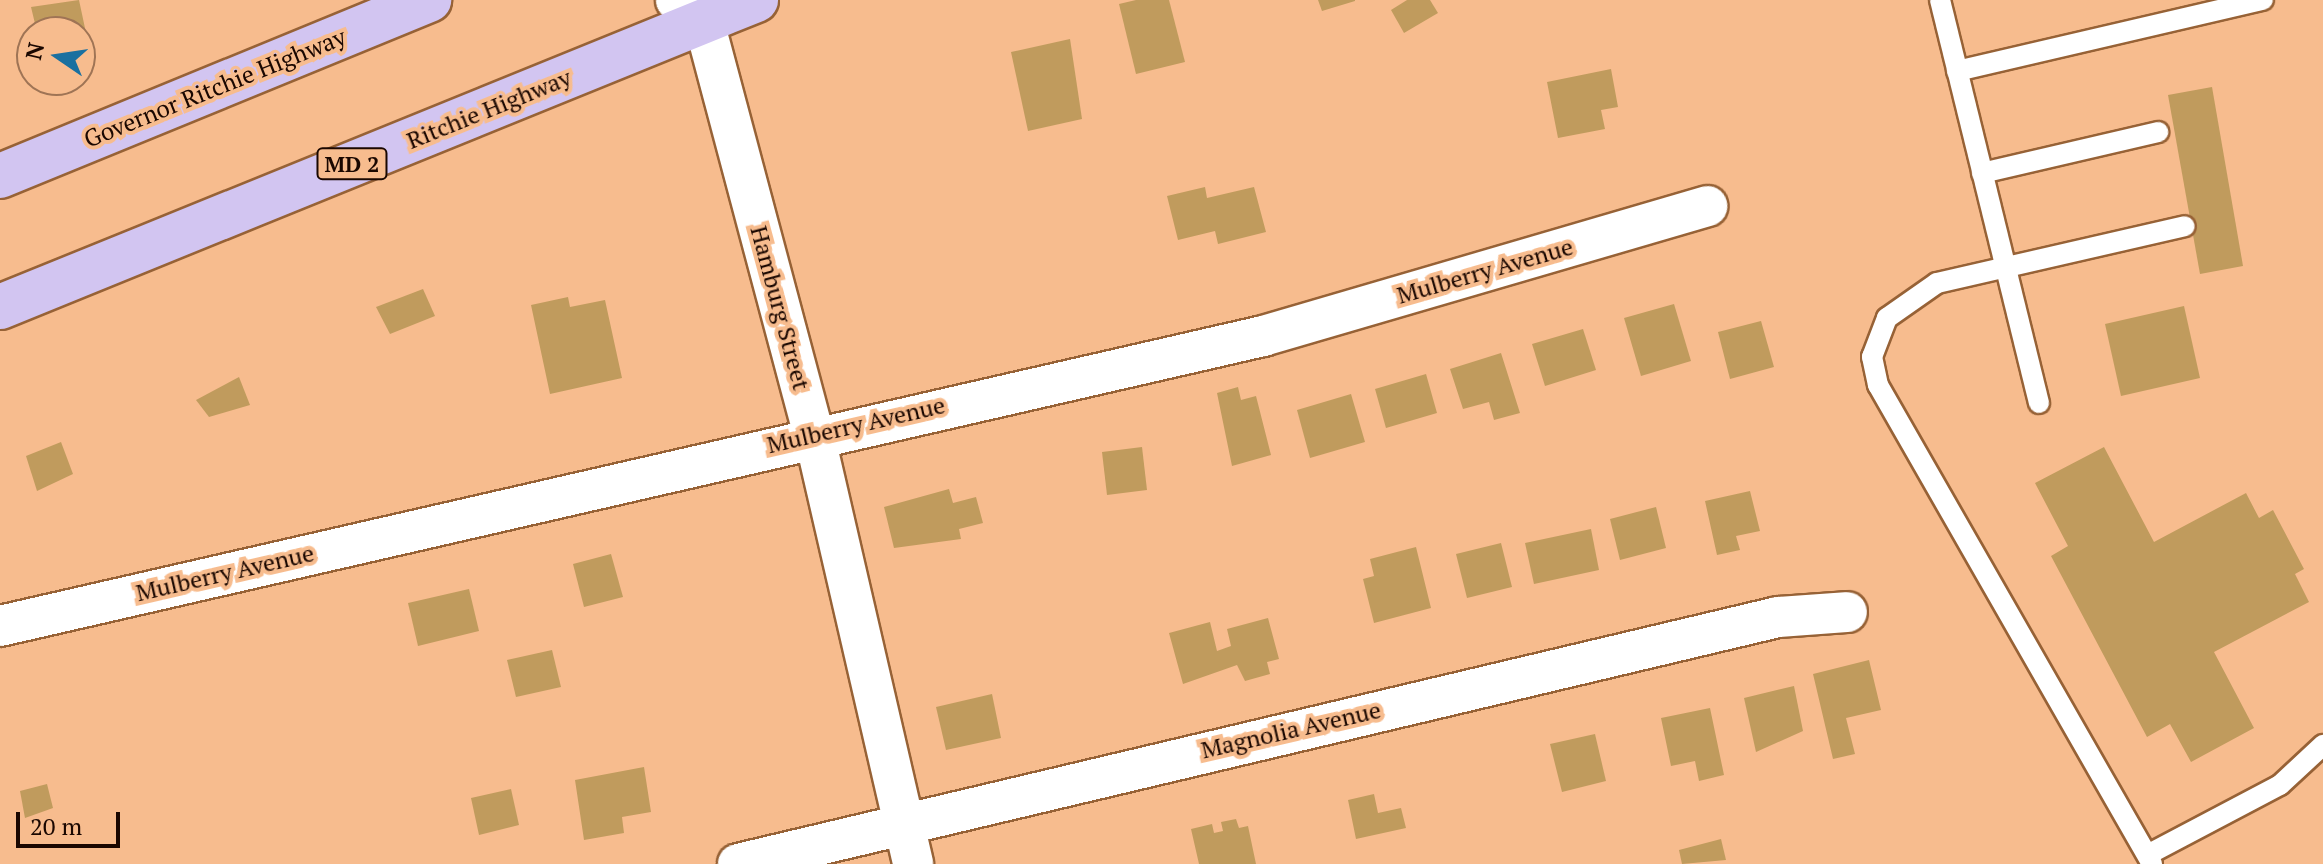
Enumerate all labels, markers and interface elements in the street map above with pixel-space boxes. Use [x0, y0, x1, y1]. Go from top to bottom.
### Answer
north arrow [16, 16, 96, 96]
street label: Governor Ritchie Highway [80, 22, 350, 154]
text: N [18, 40, 50, 62]
street label: Ritchie Highway [403, 63, 575, 155]
road number: MD 2 [316, 146, 388, 182]
street label: Hamburg Street [744, 223, 816, 393]
street label: Mulberry Avenue [1393, 232, 1577, 310]
street label: Mulberry Avenue [764, 390, 948, 460]
street label: Mulberry Avenue [133, 538, 317, 608]
street label: Magnolia Avenue [1198, 695, 1384, 765]
scale bar [20, 796, 124, 846]
text: 20 m [30, 810, 82, 842]

